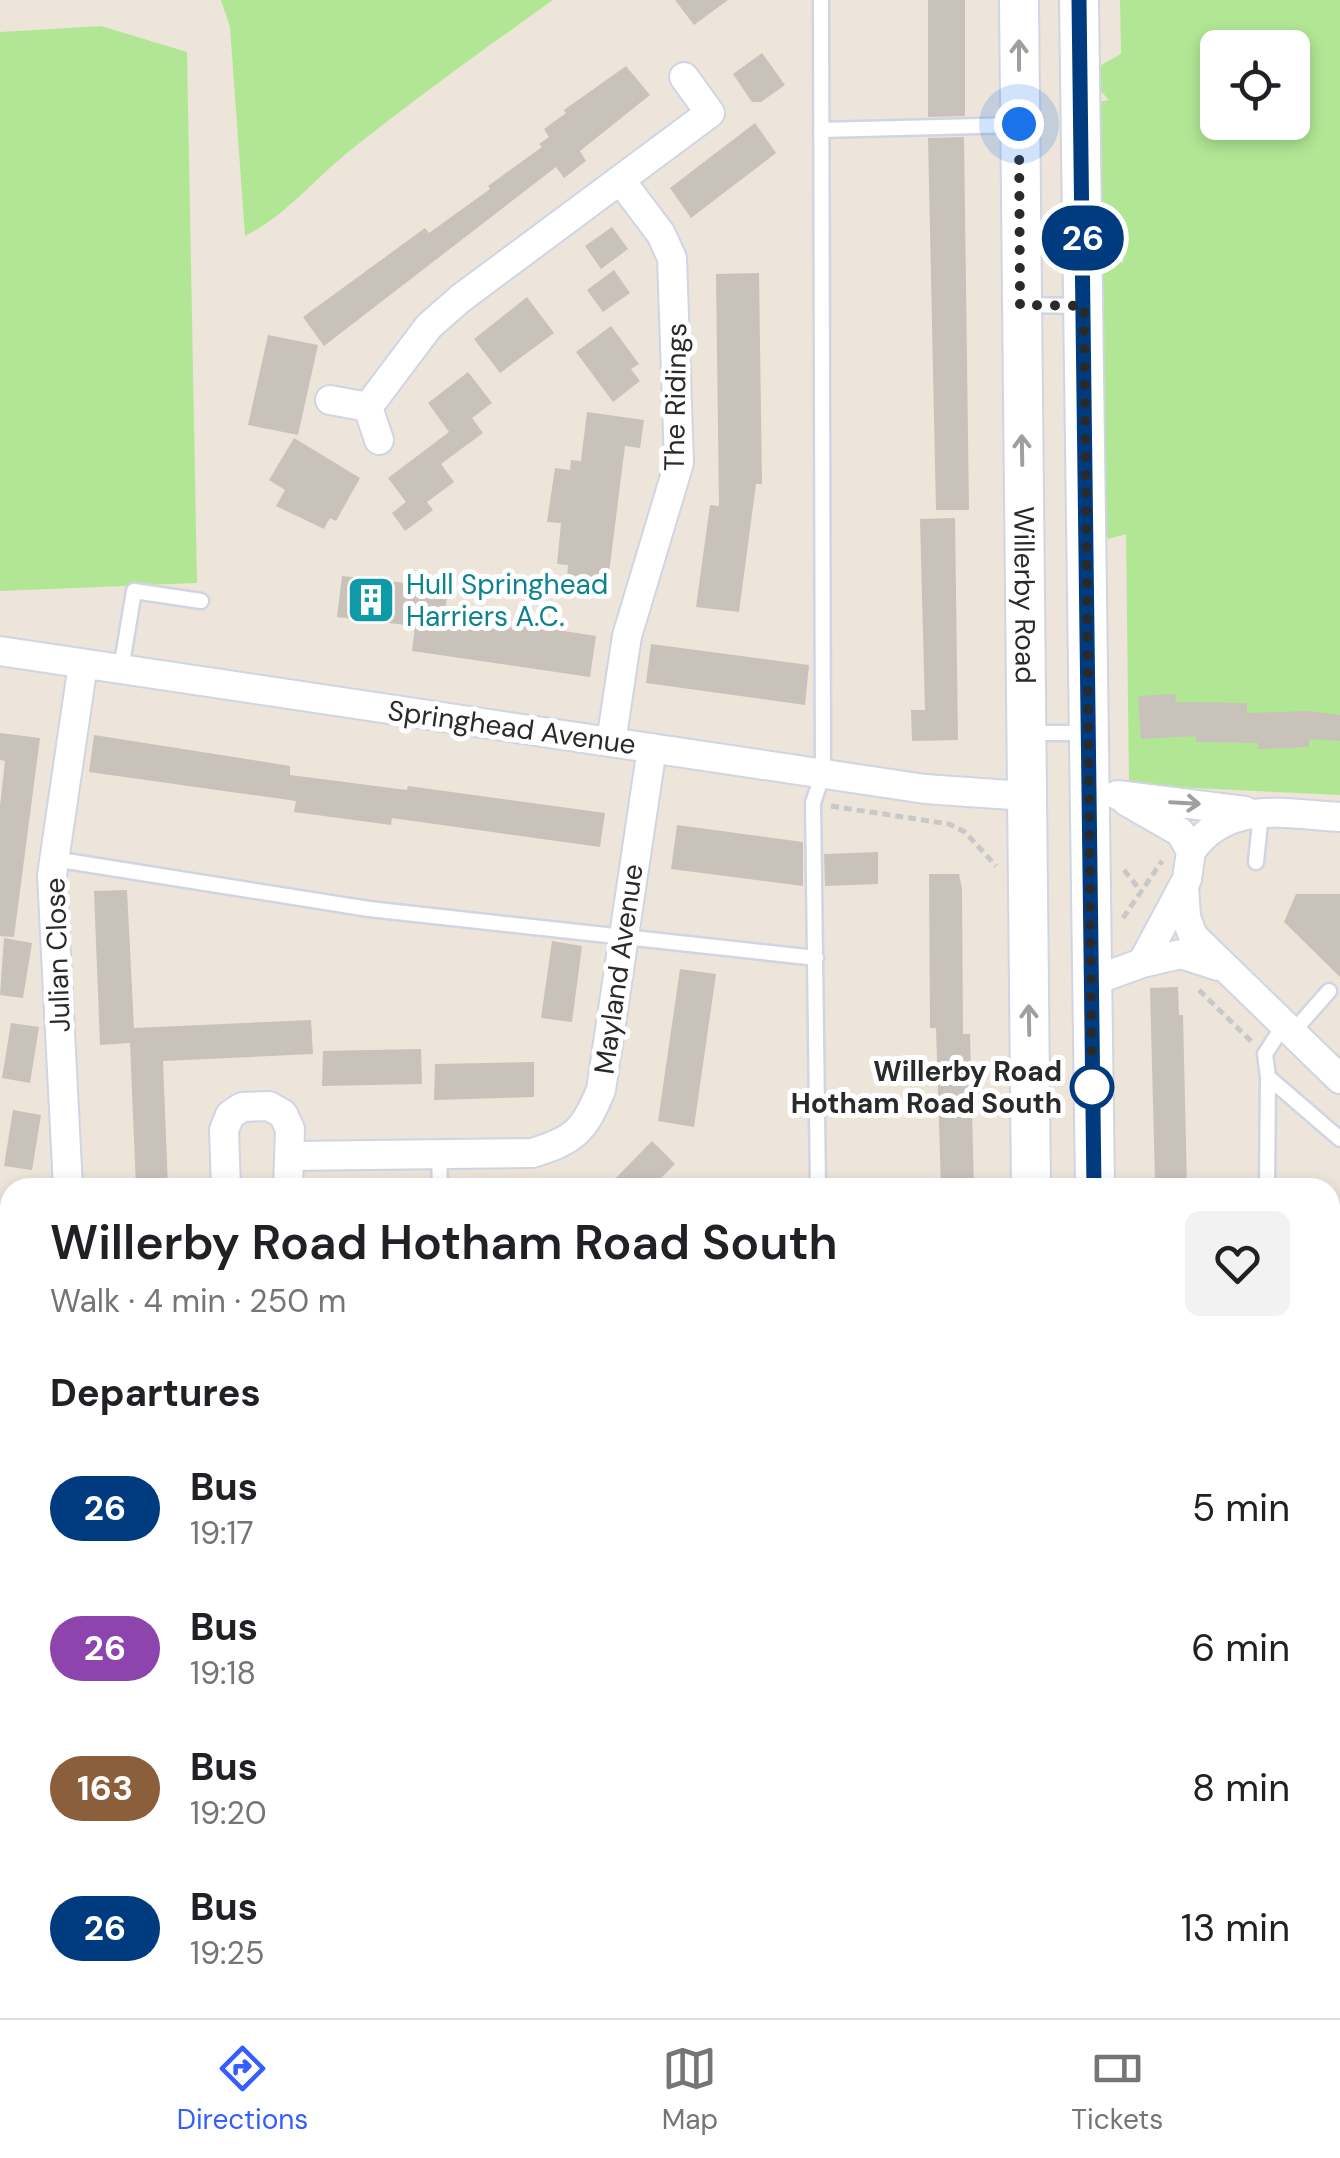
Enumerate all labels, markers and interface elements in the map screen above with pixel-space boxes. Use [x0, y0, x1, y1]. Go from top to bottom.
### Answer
map controls [1200, 30, 1310, 140]
button: locate [1200, 30, 1310, 140]
one-way arrow [1010, 40, 1028, 72]
your location [994, 99, 1044, 149]
line badge: 26 [1038, 206, 1128, 270]
text: 26 [1062, 215, 1104, 261]
street label: The Ridings [656, 322, 695, 472]
one-way arrow [1013, 435, 1032, 467]
street label: Willerby Road [1005, 506, 1044, 684]
place label: Hull Springhead Harriers A.C. [406, 566, 608, 635]
building icon: Hull Springhead Harriers A.C. [345, 574, 397, 626]
street label: Springhead Avenue [386, 692, 638, 763]
one-way arrow [1169, 794, 1201, 813]
street label: Mayland Avenue [585, 862, 652, 1076]
street label: Julian Close [36, 877, 79, 1033]
one-way arrow [1020, 1005, 1038, 1038]
place label: Willerby Road Hotham Road South [791, 1053, 1062, 1122]
marker: Willerby Road Hotham Road South [1071, 1066, 1113, 1108]
text: Willerby Road Hotham Road South [50, 1211, 838, 1274]
button: heart [1185, 1211, 1290, 1316]
text: Walk · 4 min · 250 m [50, 1280, 346, 1322]
text: Departures [50, 1368, 261, 1418]
text: Bus [190, 1462, 258, 1512]
text: 5 min [1192, 1483, 1290, 1533]
text: 26 [84, 1485, 126, 1531]
text: 19:17 [190, 1512, 254, 1554]
text: Bus [190, 1602, 258, 1652]
text: 6 min [1191, 1623, 1290, 1673]
text: 26 [84, 1625, 126, 1671]
text: 19:18 [190, 1652, 256, 1694]
text: Bus [190, 1742, 258, 1792]
text: 8 min [1192, 1763, 1290, 1813]
text: 163 [77, 1765, 133, 1811]
text: 19:20 [190, 1792, 267, 1834]
text: Bus [190, 1882, 258, 1932]
text: 13 min [1181, 1903, 1290, 1953]
text: 26 [84, 1905, 126, 1951]
text: 19:25 [190, 1932, 265, 1974]
tab: Directions [177, 2041, 308, 2138]
tab: Map [662, 2041, 718, 2138]
tab: Tickets [1071, 2041, 1163, 2138]

